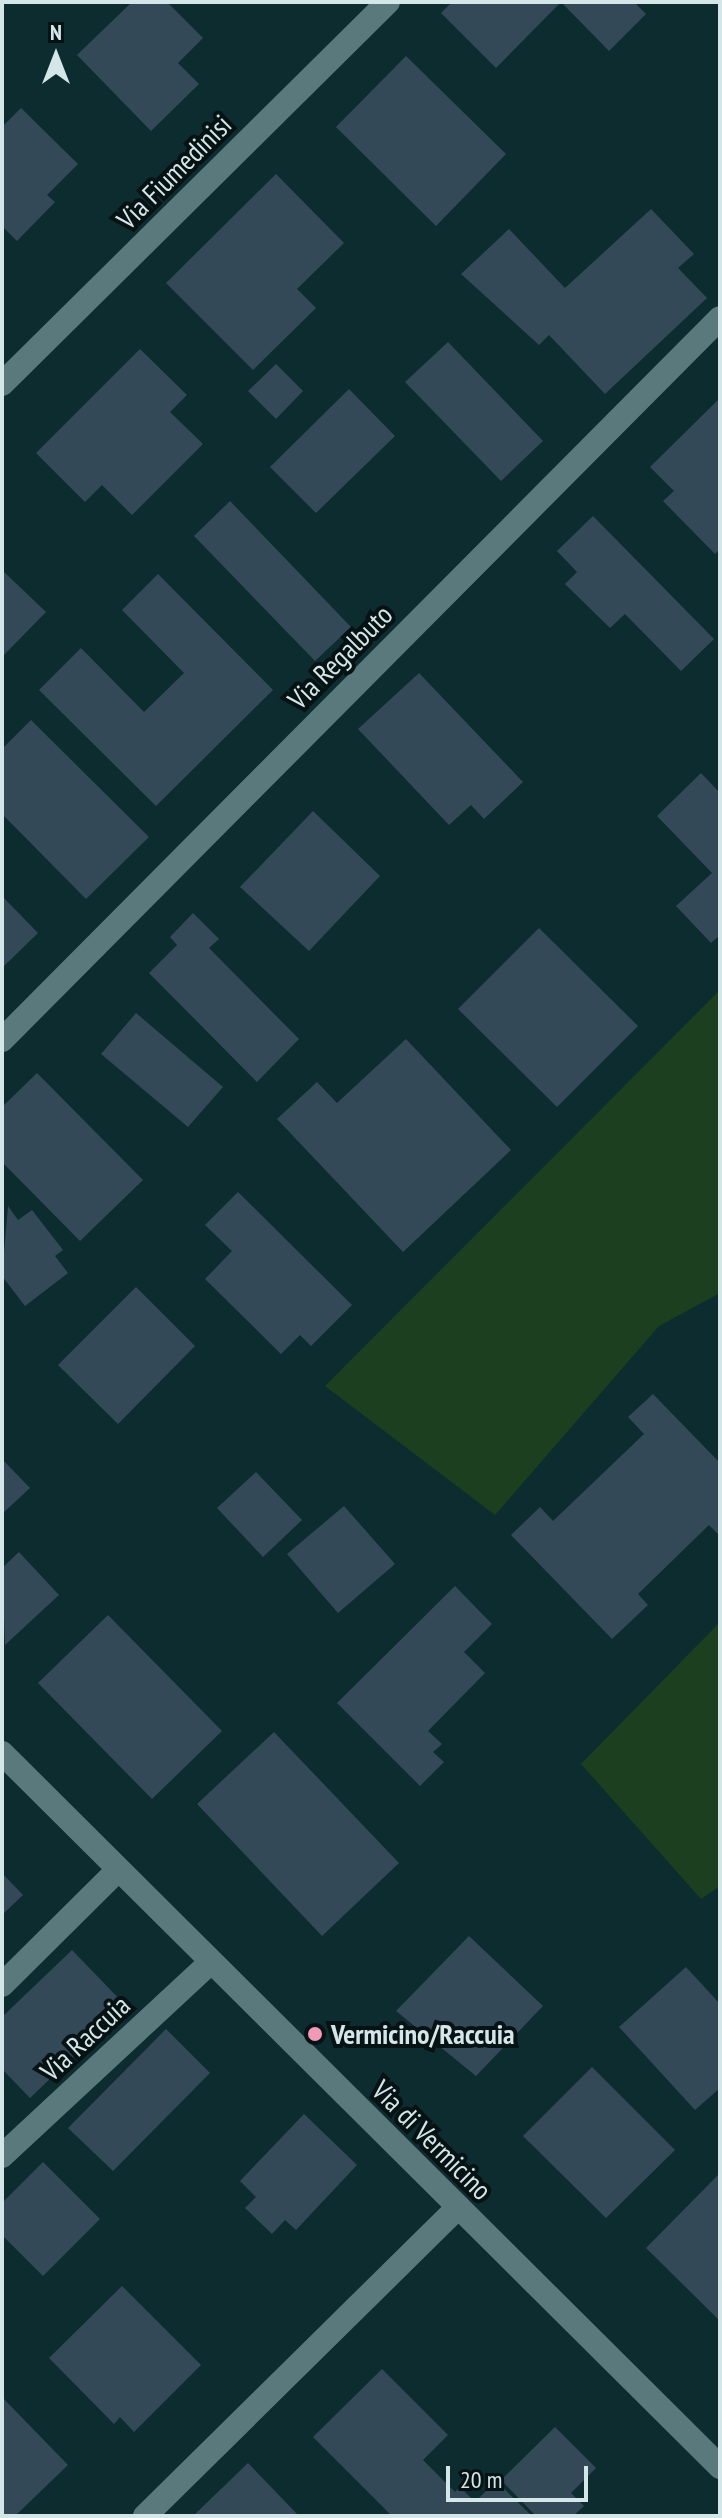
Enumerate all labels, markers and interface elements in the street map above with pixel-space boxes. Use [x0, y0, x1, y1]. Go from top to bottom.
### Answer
north arrow [16, 16, 96, 96]
text: N [50, 18, 62, 46]
street label: Via Fiumedinisi [110, 108, 238, 236]
street label: Via Regalbuto [281, 598, 399, 716]
street label: Via Raccuia [33, 1988, 137, 2088]
place label: Vermicino/Raccuia [331, 2017, 515, 2051]
marker: Vermicino/Raccuia [306, 2025, 324, 2043]
street label: Via di Vermicino [365, 2073, 499, 2207]
scale bar [450, 2450, 592, 2500]
text: 20 m [460, 2464, 502, 2495]

